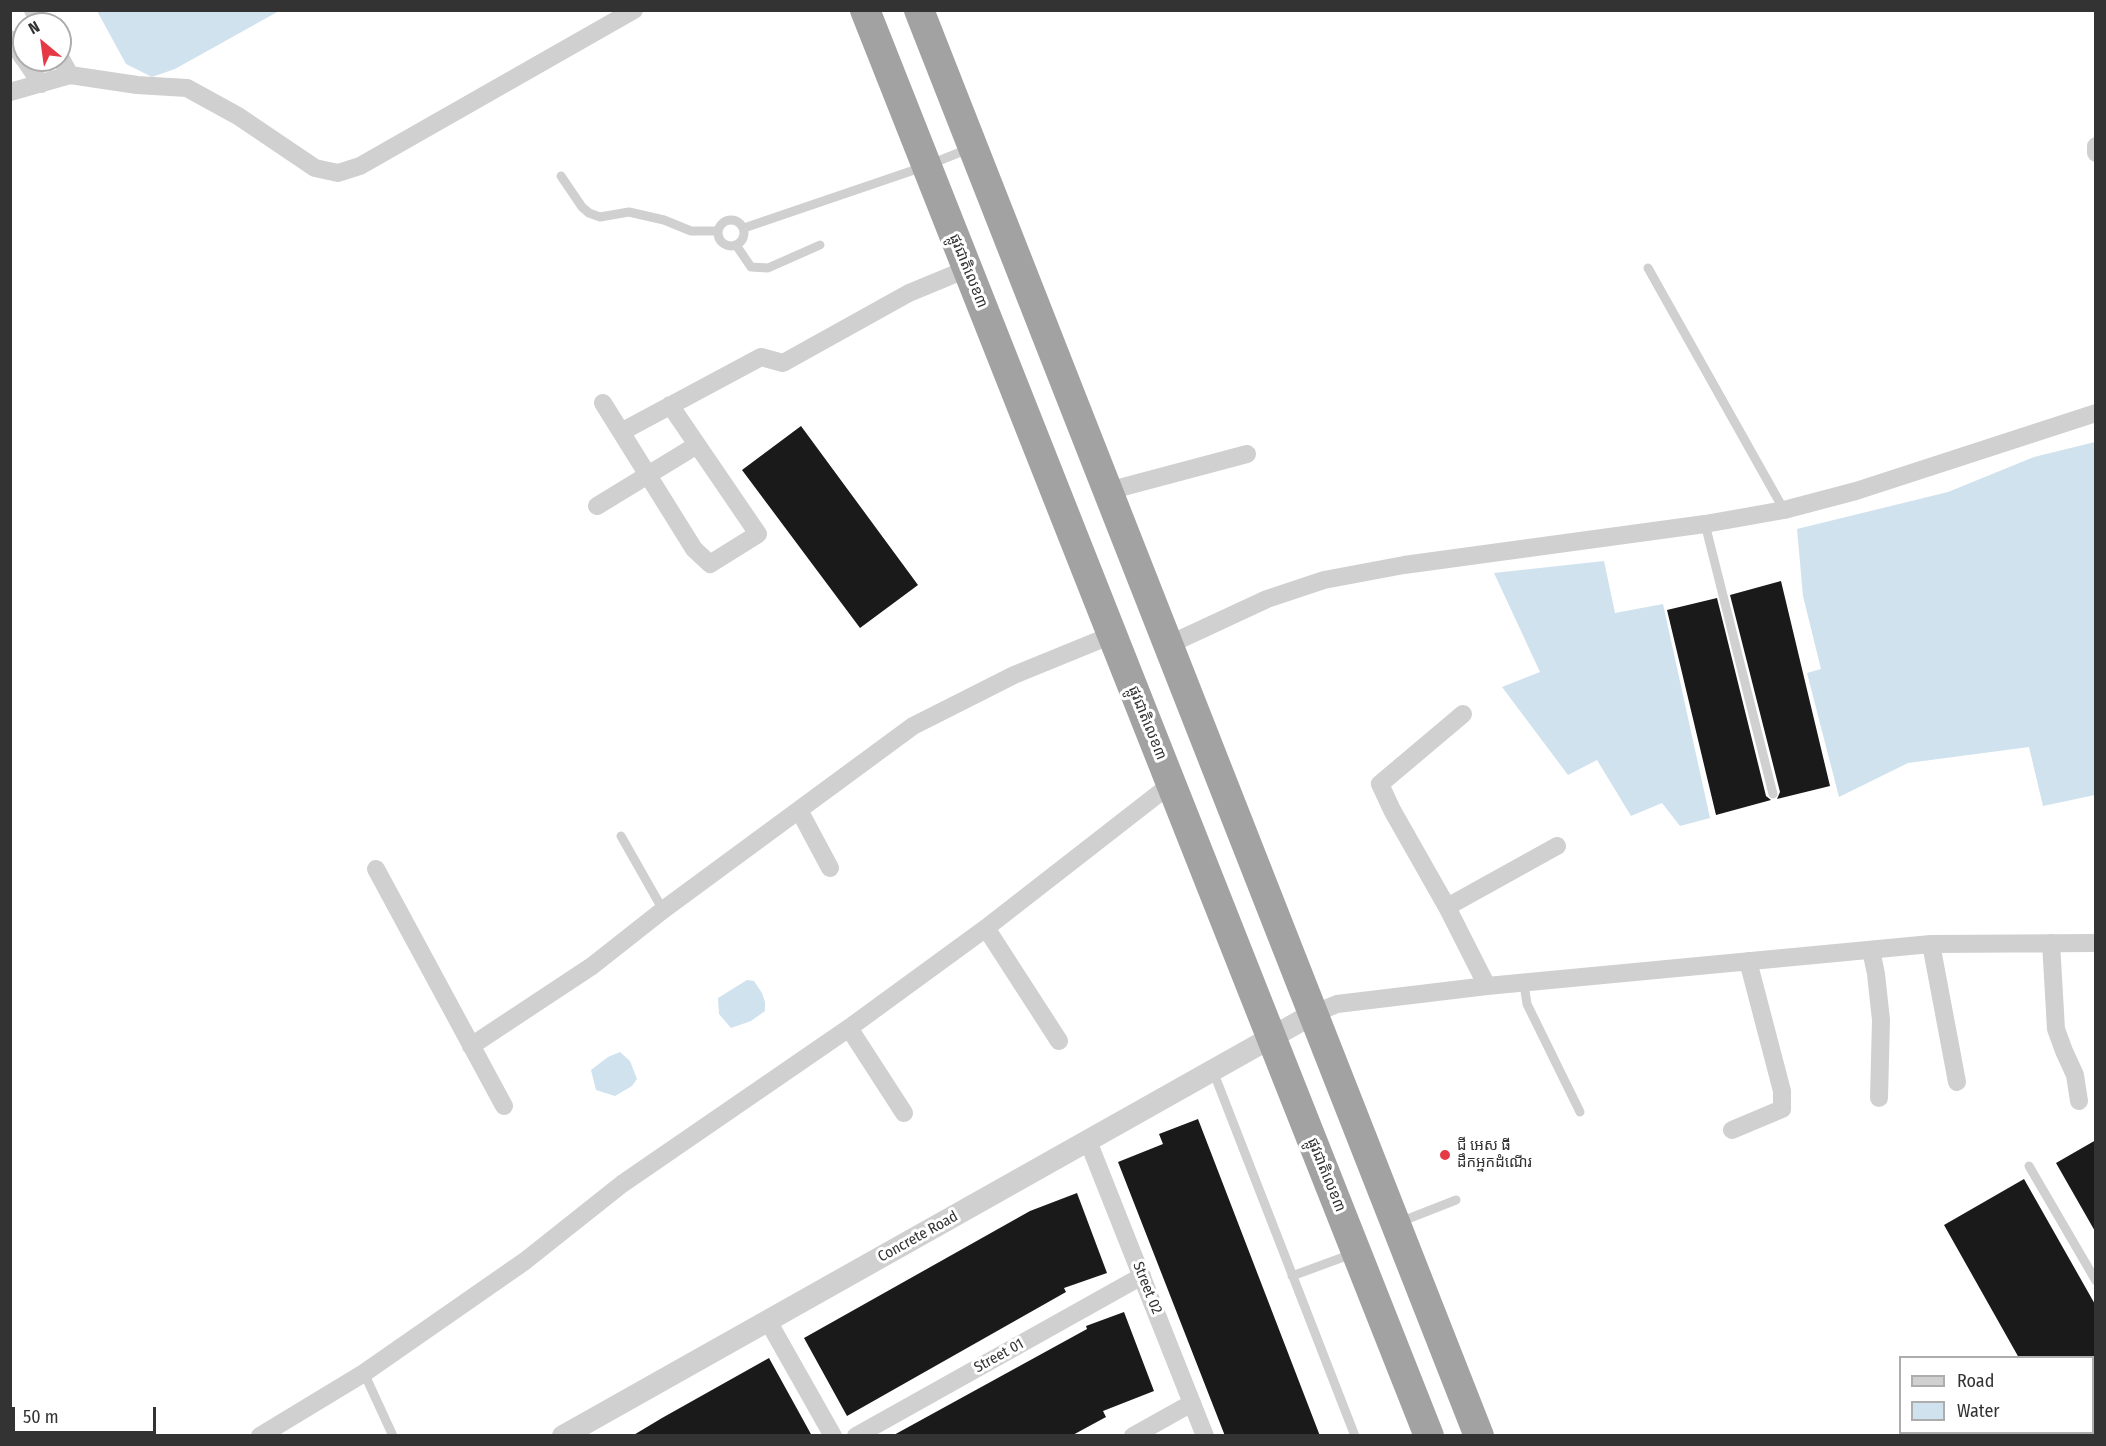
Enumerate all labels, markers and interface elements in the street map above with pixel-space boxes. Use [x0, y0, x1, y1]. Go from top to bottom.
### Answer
north arrow [12, 12, 72, 72]
text: N [25, 17, 43, 38]
street label: ផ្លូវជាតិលេខ៣ [945, 231, 991, 311]
street label: ផ្លូវជាតិលេខ៣ [1124, 683, 1170, 763]
street label: ផ្លូវជាតិលេខ៣ [1303, 1135, 1349, 1215]
place label: ជី អេស ធី ដឹកអ្នកដំណើរ [1457, 1137, 1532, 1172]
marker: ជី អេស ធី ដឹកអ្នកដំណើរ [1438, 1148, 1452, 1162]
street label: Concrete Road [875, 1208, 961, 1266]
street label: Street 02 [1128, 1259, 1166, 1317]
street label: Street 01 [971, 1335, 1027, 1377]
legend [1899, 1356, 2094, 1434]
text: Road [1957, 1370, 1994, 1392]
scale bar [15, 1395, 159, 1433]
text: Water [1957, 1400, 2000, 1422]
text: 50 m [23, 1406, 59, 1428]

